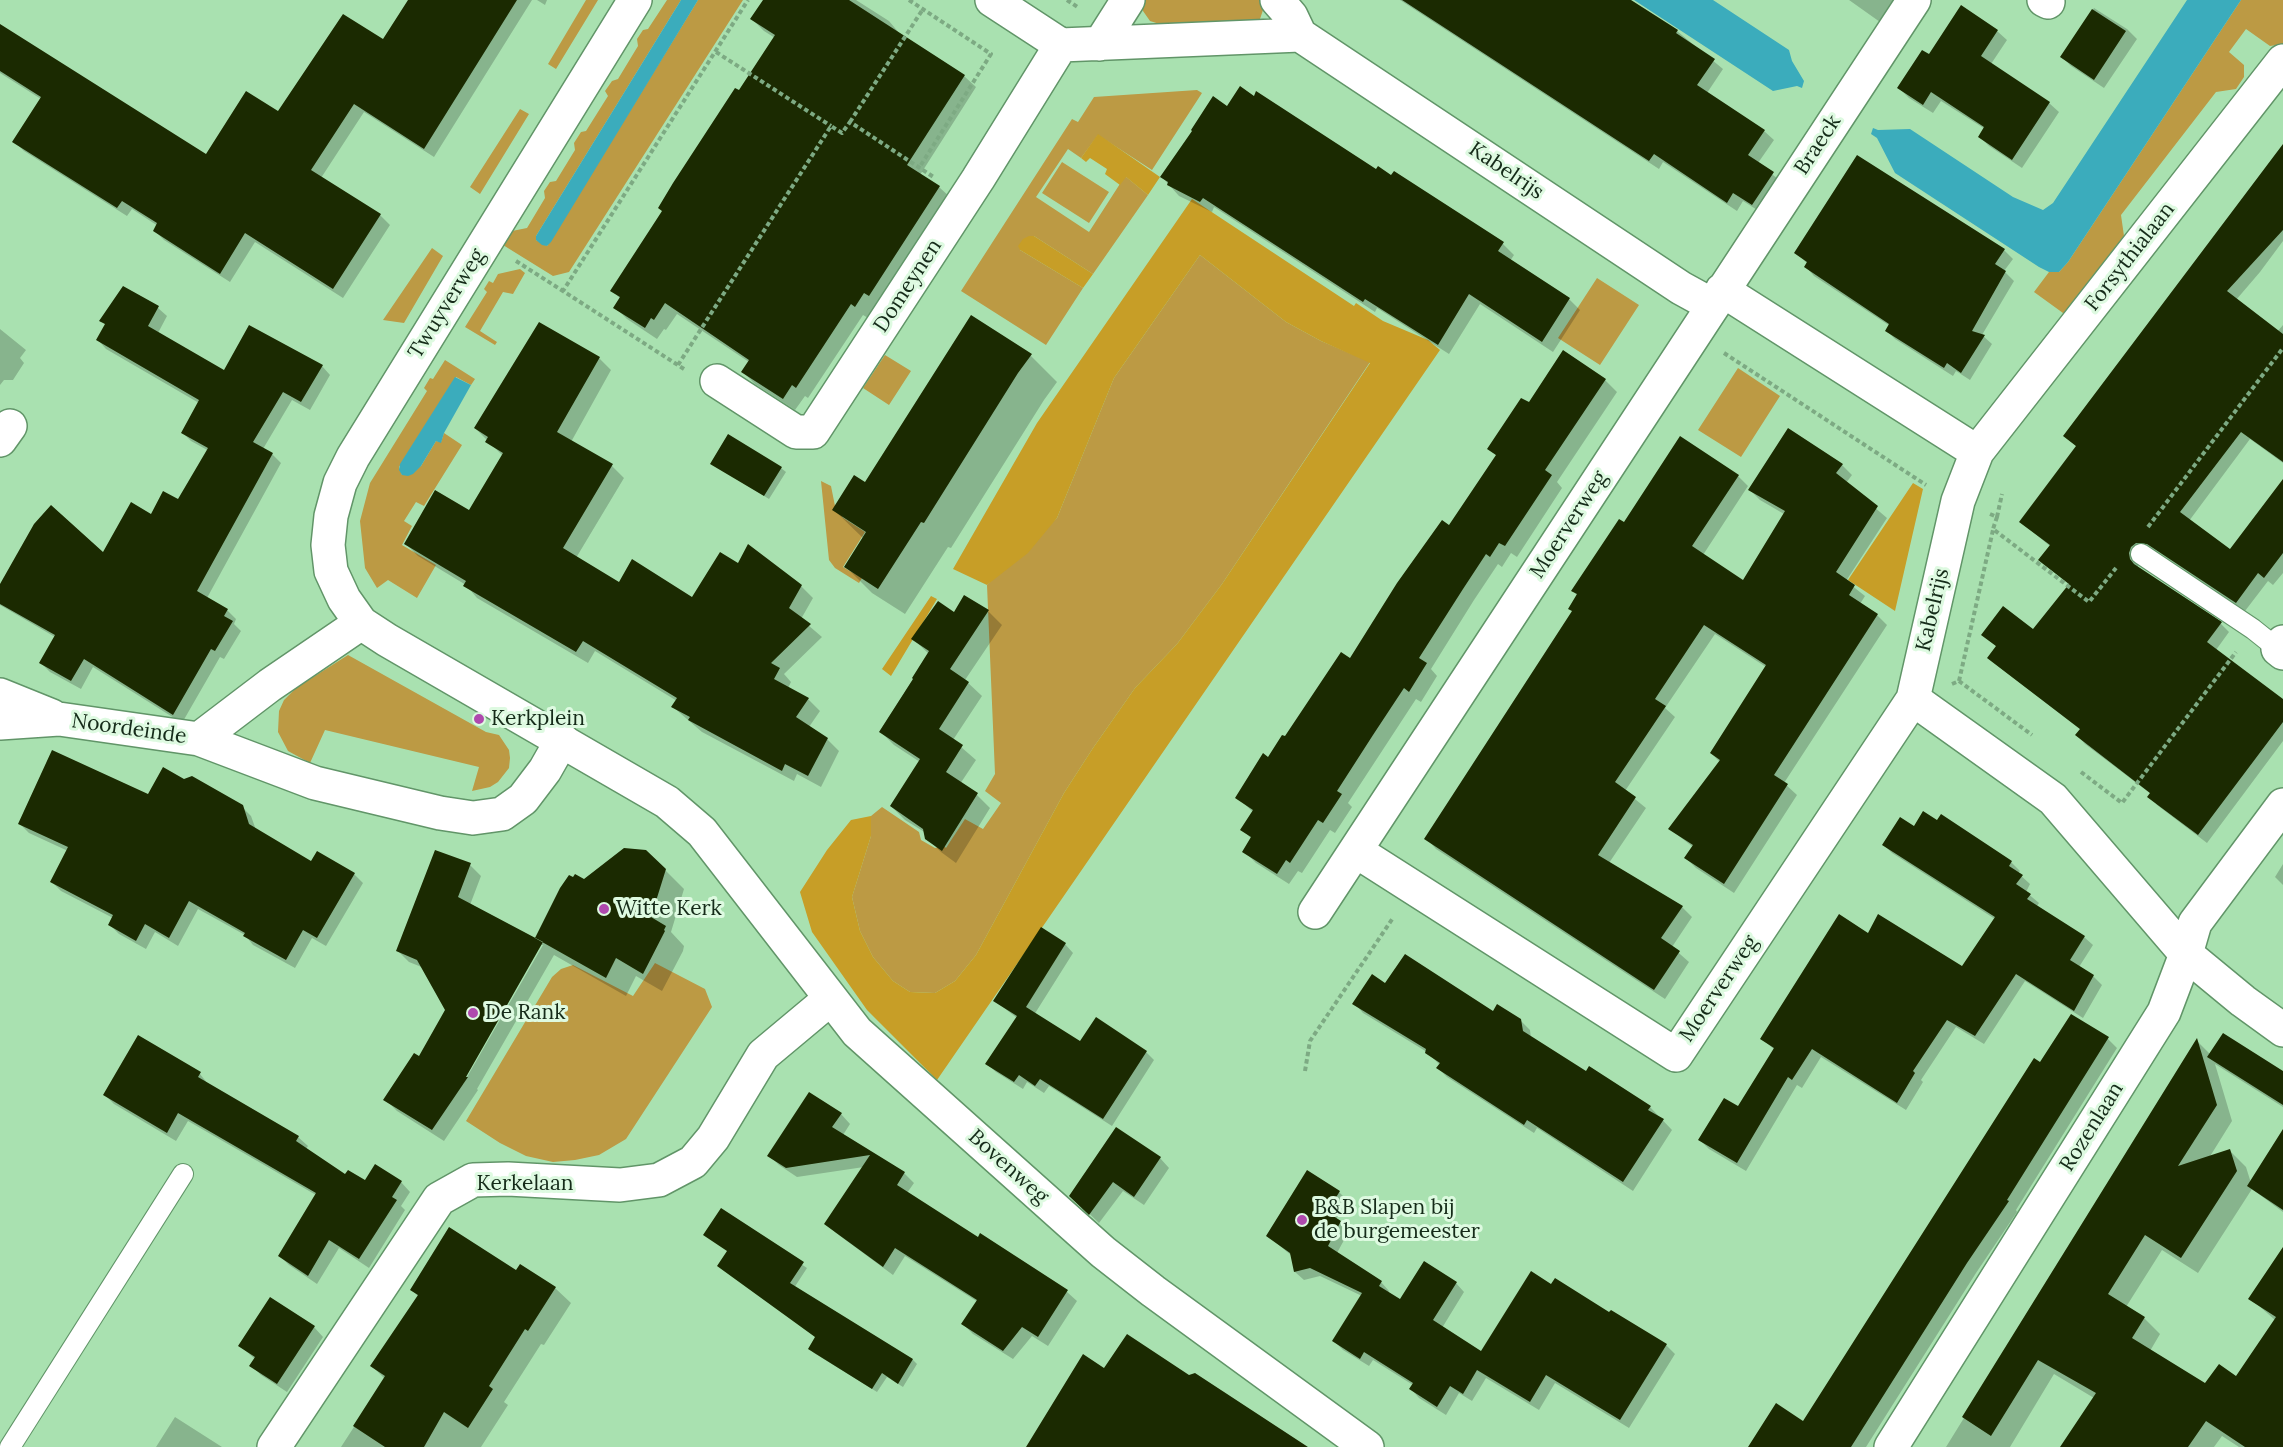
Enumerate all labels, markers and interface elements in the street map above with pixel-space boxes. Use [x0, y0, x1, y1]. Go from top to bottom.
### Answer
street label: Braeck [1789, 110, 1847, 180]
street label: Kabelrijs [1464, 137, 1548, 205]
street label: Forsythialaan [2080, 198, 2180, 316]
street label: Domeynen [869, 235, 947, 337]
street label: Twuyverweg [403, 245, 491, 363]
street label: Moerverweg [1525, 467, 1613, 583]
street label: Kabelrijs [1911, 566, 1955, 654]
place label: Kerkplein [491, 706, 585, 732]
street label: Noordeinde [70, 708, 188, 750]
marker: Kerkplein [472, 712, 486, 726]
place label: Witte Kerk [616, 896, 722, 922]
marker: Witte Kerk [597, 902, 611, 916]
street label: Moerverweg [1674, 931, 1764, 1047]
place label: De Rank [485, 1000, 566, 1026]
marker: De Rank [466, 1006, 480, 1020]
street label: Rozenlaan [2055, 1078, 2129, 1176]
street label: Bovenweg [963, 1124, 1053, 1210]
street label: Kerkelaan [476, 1171, 574, 1197]
place label: B&B Slapen bij de burgemeester [1314, 1195, 1480, 1245]
marker: B&B Slapen bij de burgemeester [1295, 1213, 1309, 1227]

